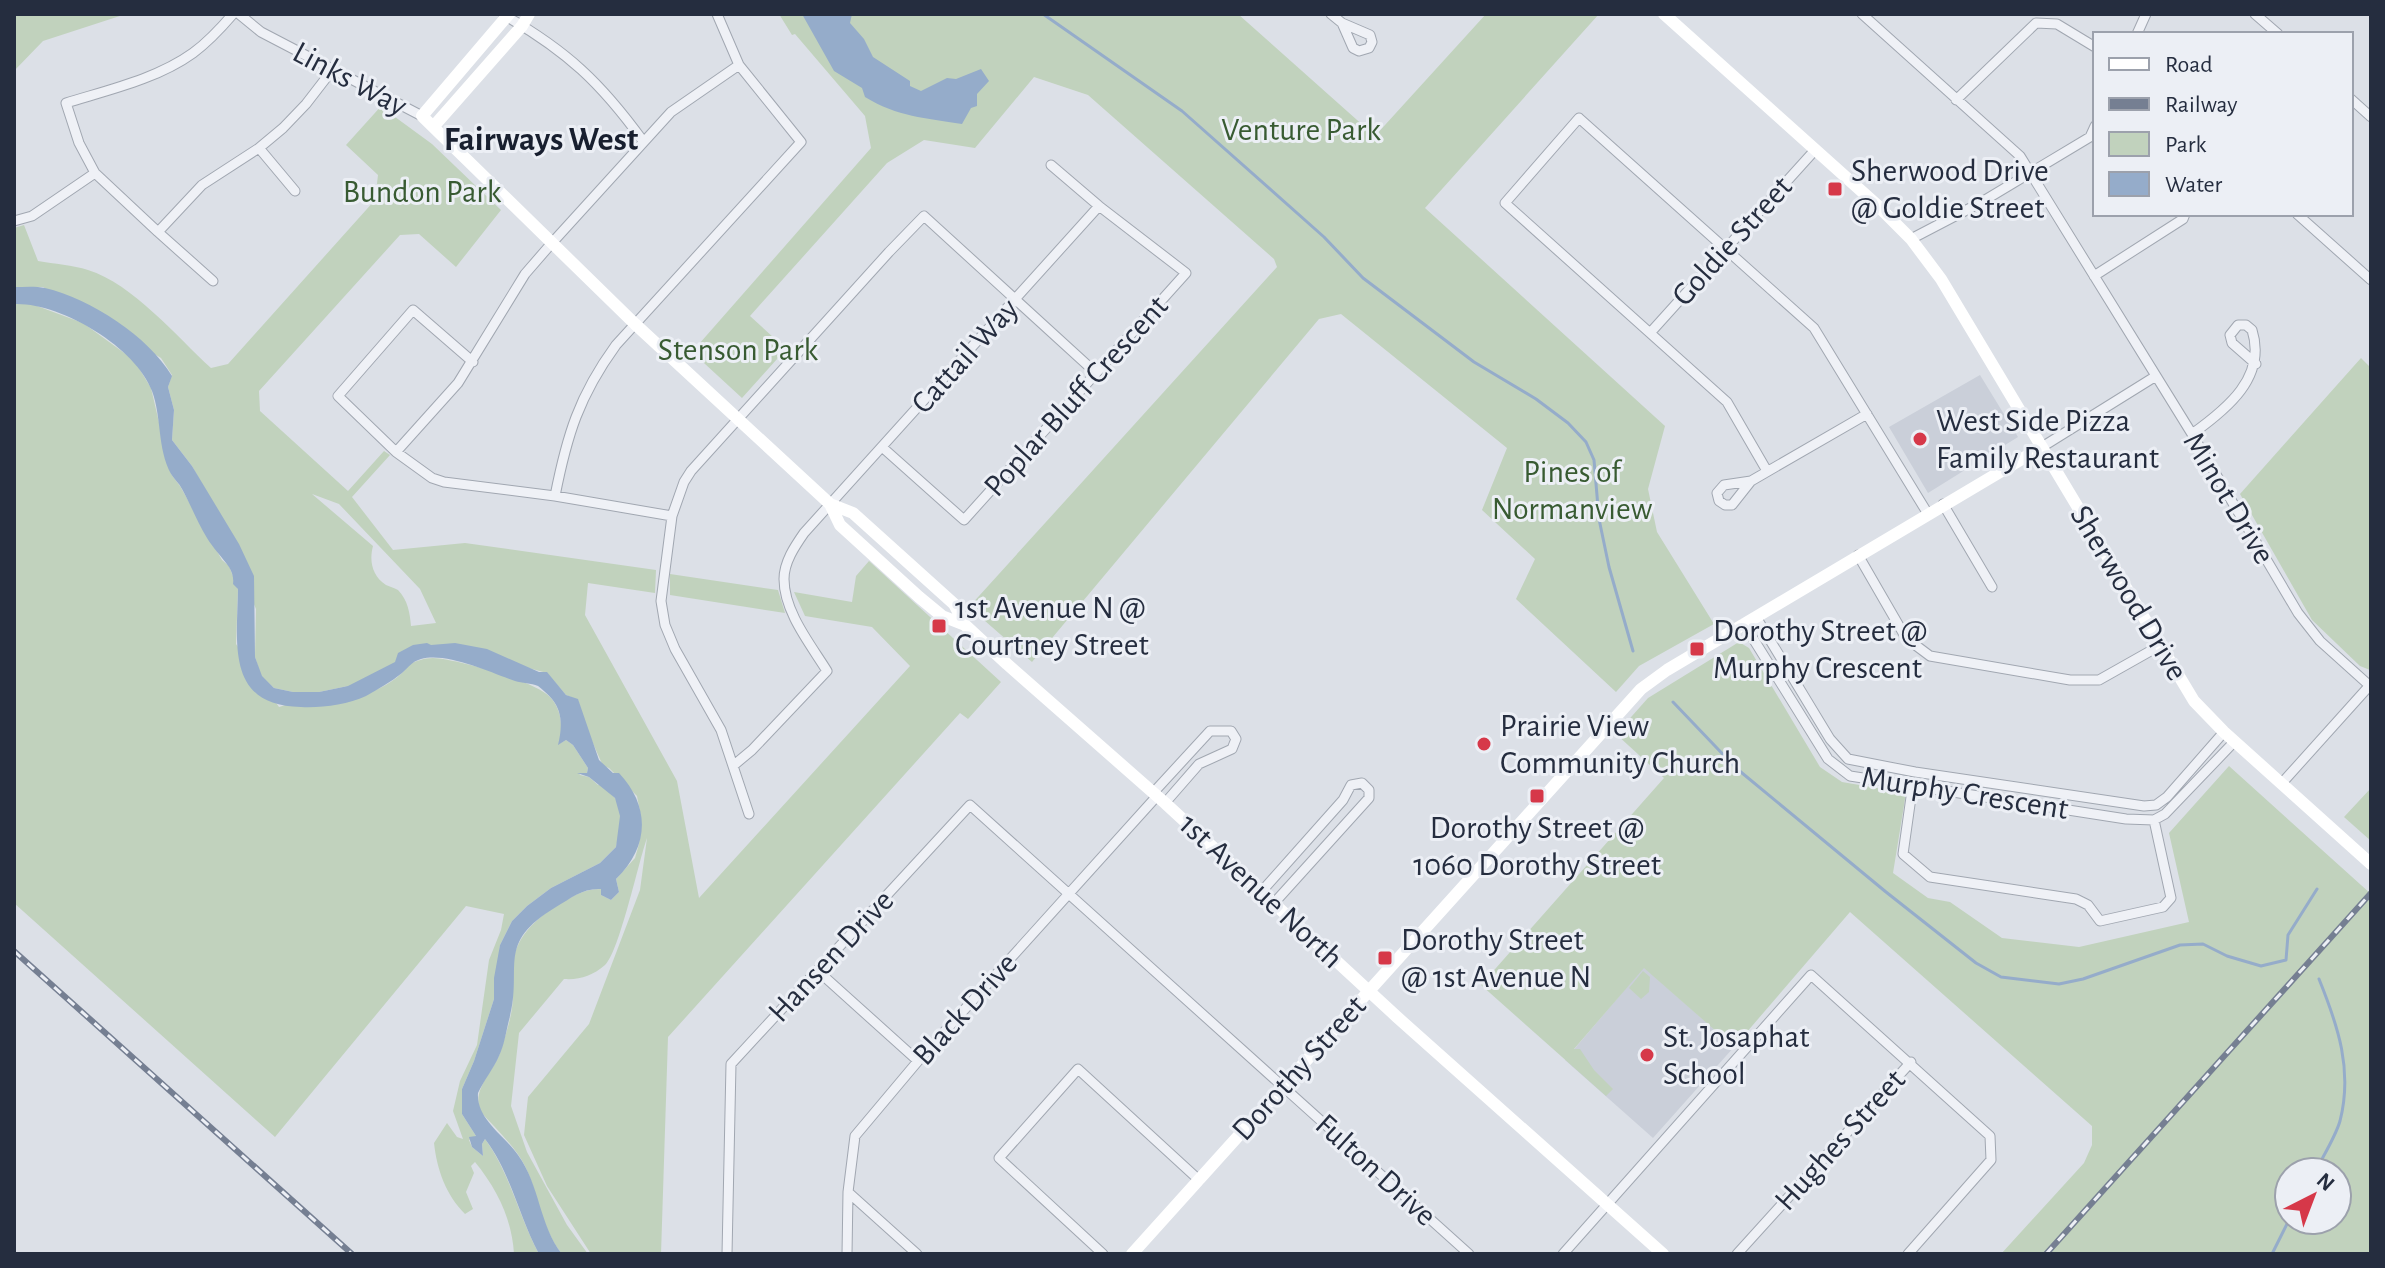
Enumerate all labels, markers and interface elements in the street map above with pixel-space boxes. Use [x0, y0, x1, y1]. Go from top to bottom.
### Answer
legend [2093, 32, 2353, 216]
street label: Links Way [288, 36, 413, 122]
text: Road [2165, 53, 2213, 77]
text: Railway [2165, 93, 2237, 117]
park label: Venture Park [1221, 114, 1381, 146]
district label: Fairways West [444, 123, 639, 157]
text: Park [2165, 133, 2206, 157]
place label: Sherwood Drive @ Goldie Street [1851, 155, 2049, 224]
street label: Goldie Street [1666, 170, 1798, 312]
text: Water [2165, 173, 2223, 197]
park label: Bundon Park [343, 176, 502, 208]
marker: Sherwood Drive @ Goldie Street [1826, 180, 1844, 198]
street label: Poplar Bluff Crescent [978, 290, 1174, 502]
street label: Cattail Way [905, 292, 1025, 420]
park label: Stenson Park [658, 334, 819, 366]
place label: West Side Pizza Family Restaurant [1936, 405, 2159, 474]
street label: Minot Drive [2177, 427, 2281, 569]
marker: West Side Pizza Family Restaurant [1911, 430, 1929, 448]
park label: Pines of Normanview [1492, 456, 1653, 525]
street label: Sherwood Drive [2064, 500, 2194, 686]
place label: 1st Avenue N @ Courtney Street [955, 592, 1149, 661]
place label: Dorothy Street @ Murphy Crescent [1713, 615, 1927, 684]
marker: 1st Avenue N @ Courtney Street [930, 617, 948, 635]
marker: Dorothy Street @ Murphy Crescent [1688, 640, 1706, 658]
place label: Prairie View Community Church [1500, 710, 1740, 779]
marker: Prairie View Community Church [1475, 735, 1493, 753]
street label: Murphy Crescent [1859, 761, 2071, 825]
marker: Dorothy Street @ 1060 Dorothy Street [1528, 787, 1546, 805]
street label: 1st Avenue North [1173, 807, 1349, 975]
place label: Dorothy Street @ 1060 Dorothy Street [1413, 812, 1661, 881]
street label: Hansen Drive [762, 884, 900, 1028]
place label: Dorothy Street @ 1st Avenue N [1401, 924, 1591, 993]
street label: Black Drive [907, 947, 1023, 1071]
marker: Dorothy Street @ 1st Avenue N [1376, 949, 1394, 967]
street label: Dorothy Street [1226, 989, 1372, 1147]
place label: St. Josaphat School [1663, 1021, 1809, 1090]
marker: St. Josaphat School [1638, 1046, 1656, 1064]
street label: Hughes Street [1769, 1063, 1911, 1217]
street label: Fulton Drive [1310, 1108, 1442, 1232]
north arrow [2273, 1156, 2353, 1236]
text: N [2313, 1169, 2339, 1195]

